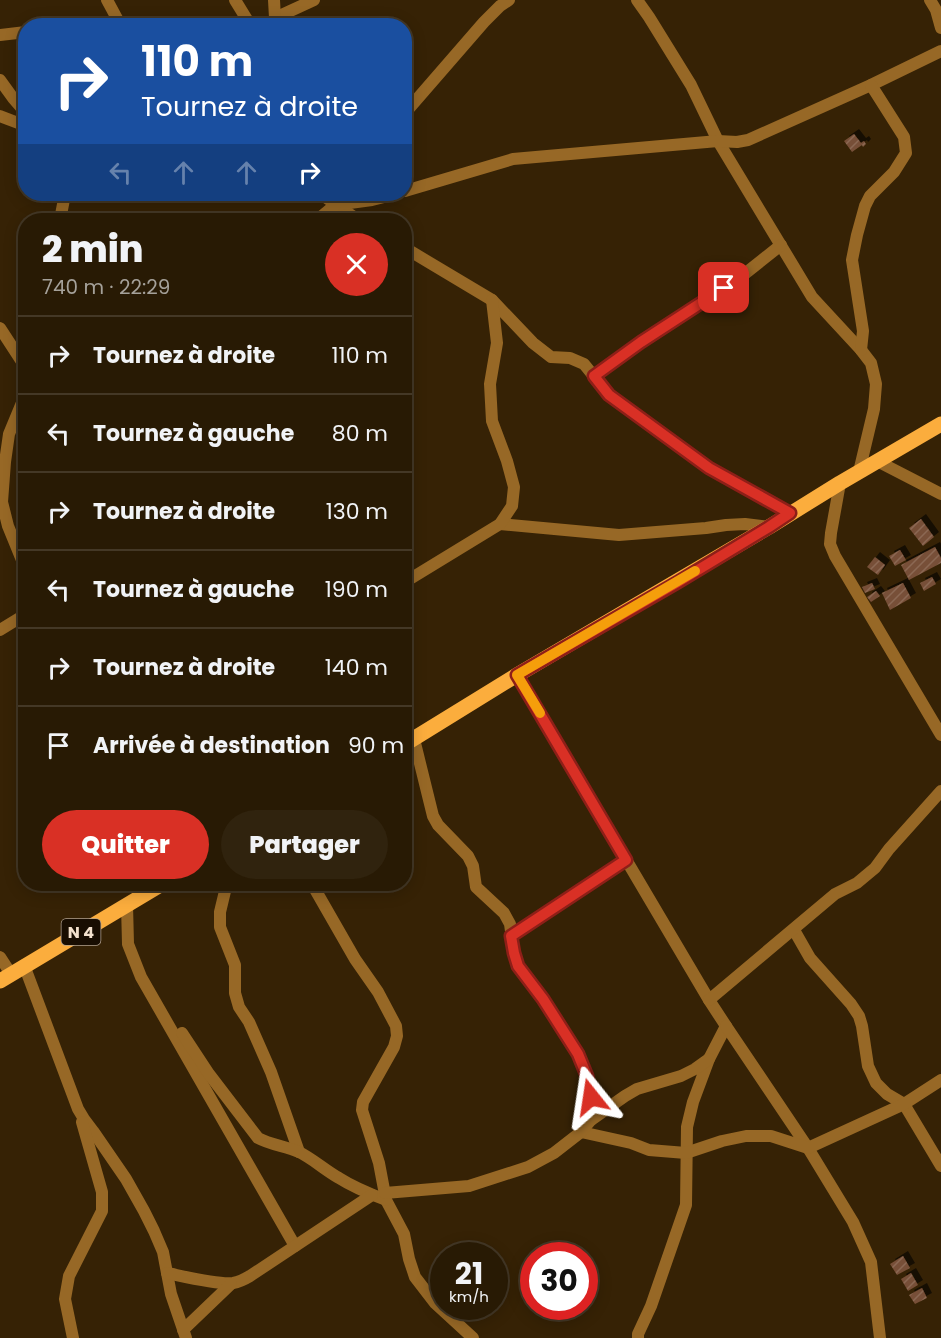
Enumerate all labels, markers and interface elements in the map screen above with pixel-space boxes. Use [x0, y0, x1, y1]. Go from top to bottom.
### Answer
text: 110 m [141, 32, 253, 91]
icon: right [42, 42, 120, 120]
text: Tournez à droite [141, 88, 358, 125]
icon: left [104, 156, 137, 189]
icon: ahead [167, 156, 200, 189]
icon: ahead [230, 156, 263, 189]
icon: right [293, 156, 326, 189]
text: 2 min [42, 224, 144, 275]
button: close [325, 233, 388, 296]
pin [698, 262, 749, 313]
icon: arrive [707, 271, 740, 304]
text: 740 m · 22:29 [42, 273, 170, 301]
icon: right [42, 339, 75, 372]
text: Tournez à droite [93, 340, 275, 371]
text: 110 m [332, 340, 388, 371]
icon: left [42, 417, 75, 450]
text: Tournez à gauche [93, 418, 294, 449]
text: 80 m [332, 418, 388, 449]
icon: right [42, 495, 75, 528]
text: Tournez à droite [93, 496, 275, 527]
text: 130 m [326, 496, 388, 527]
icon: left [42, 573, 75, 606]
text: Tournez à gauche [93, 574, 294, 605]
text: 190 m [325, 574, 388, 605]
icon: right [42, 651, 75, 684]
text: Tournez à droite [93, 652, 275, 683]
text: 140 m [325, 652, 388, 683]
icon: arrive [42, 729, 75, 762]
text: Arrivée à destination [93, 730, 330, 761]
text: 90 m [348, 730, 404, 761]
button: Quitter [42, 810, 209, 879]
button: Partager [221, 810, 388, 879]
road number: N 4 [62, 919, 100, 945]
position arrow [559, 1065, 623, 1129]
speed limit sign: 30 [520, 1242, 598, 1320]
text: 21 [455, 1252, 483, 1295]
text: km/h [449, 1286, 489, 1307]

